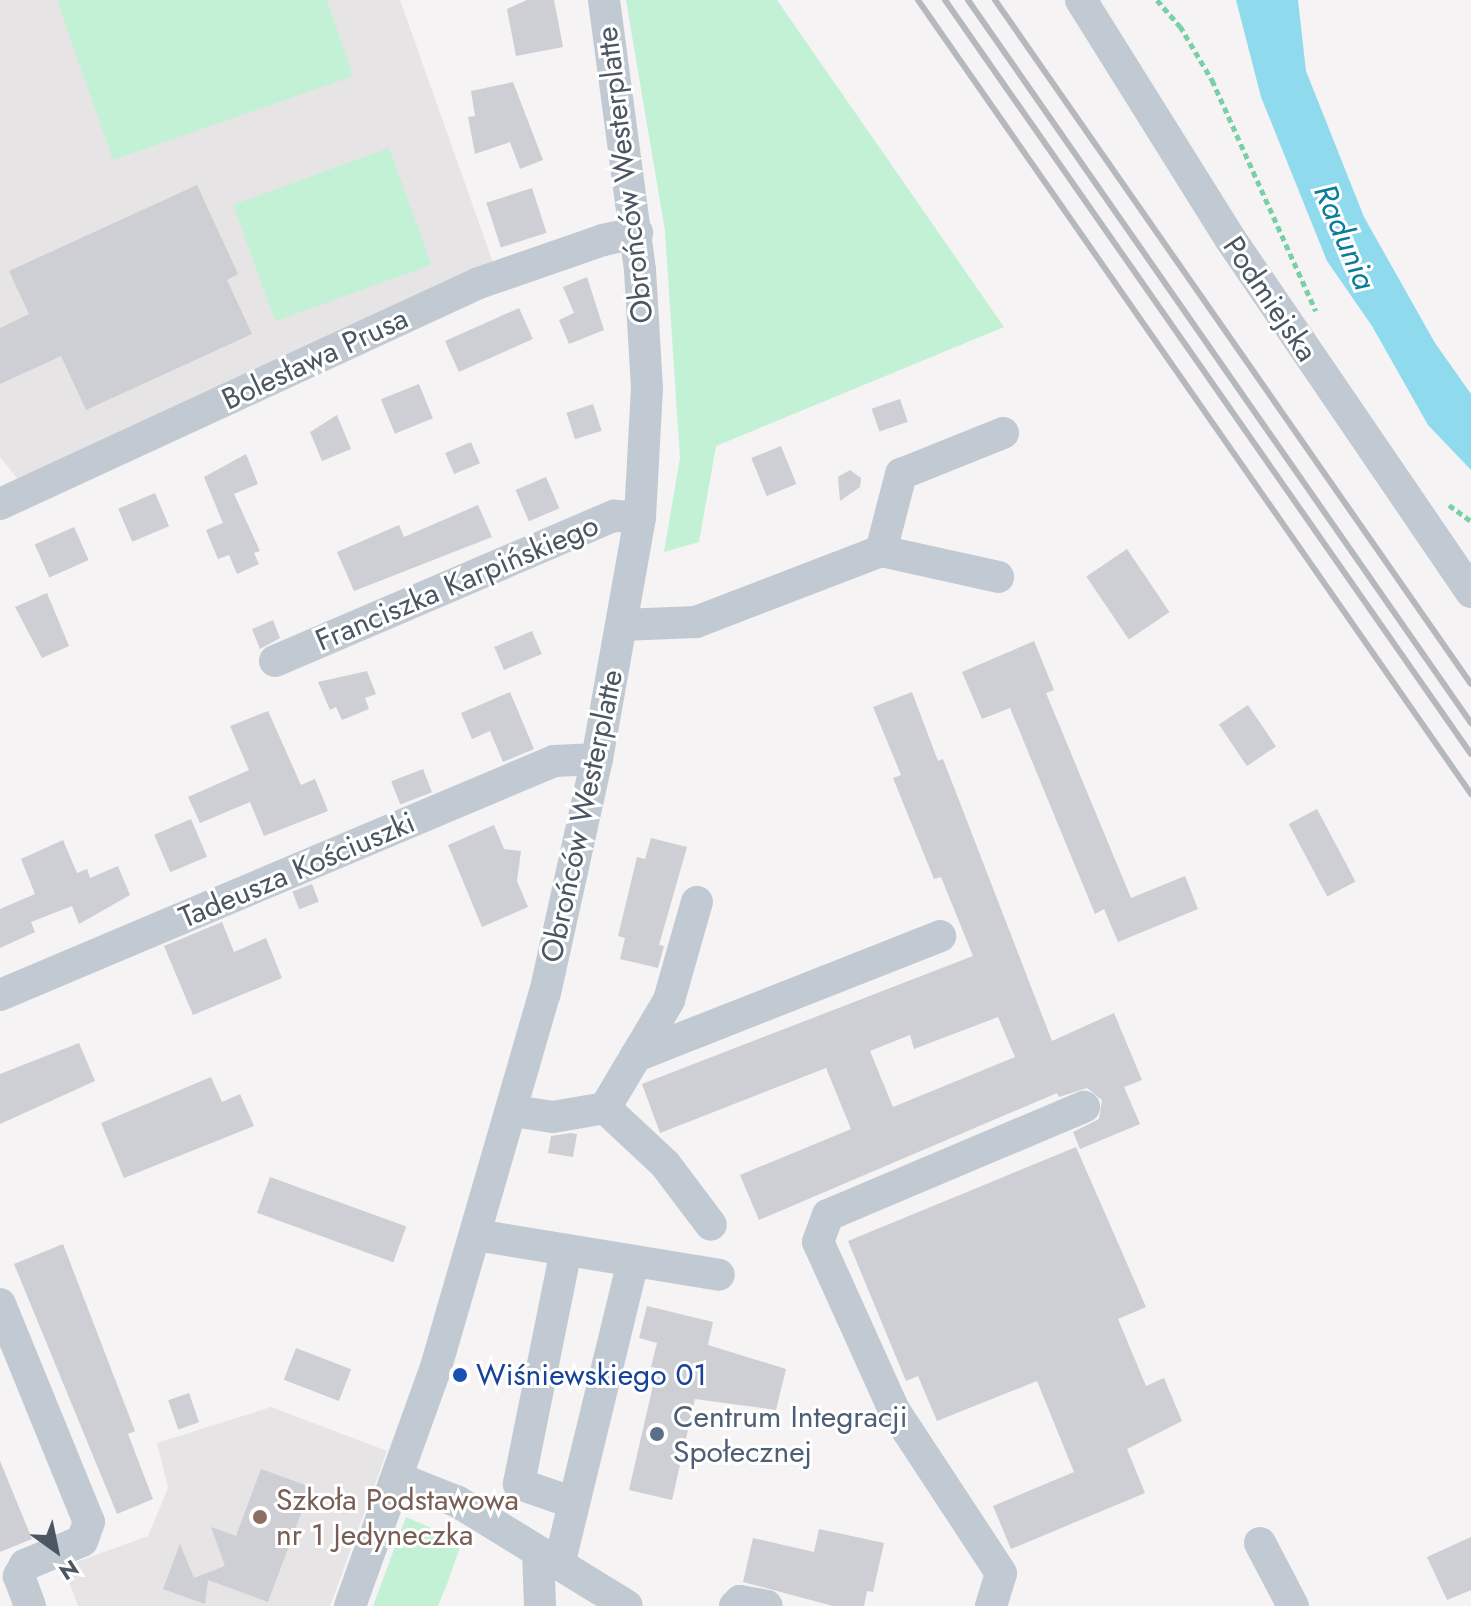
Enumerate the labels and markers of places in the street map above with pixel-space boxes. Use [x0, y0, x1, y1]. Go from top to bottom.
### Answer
place label: Wiśniewskiego 01 [476, 1357, 707, 1393]
marker: Wiśniewskiego 01 [451, 1366, 469, 1384]
place label: Centrum Integracji Społecznej [673, 1399, 908, 1470]
marker: Centrum Integracji Społecznej [648, 1425, 666, 1443]
place label: Szkoła Podstawowa nr 1 Jedyneczka [276, 1482, 519, 1552]
marker: Szkoła Podstawowa nr 1 Jedyneczka [251, 1508, 269, 1526]

